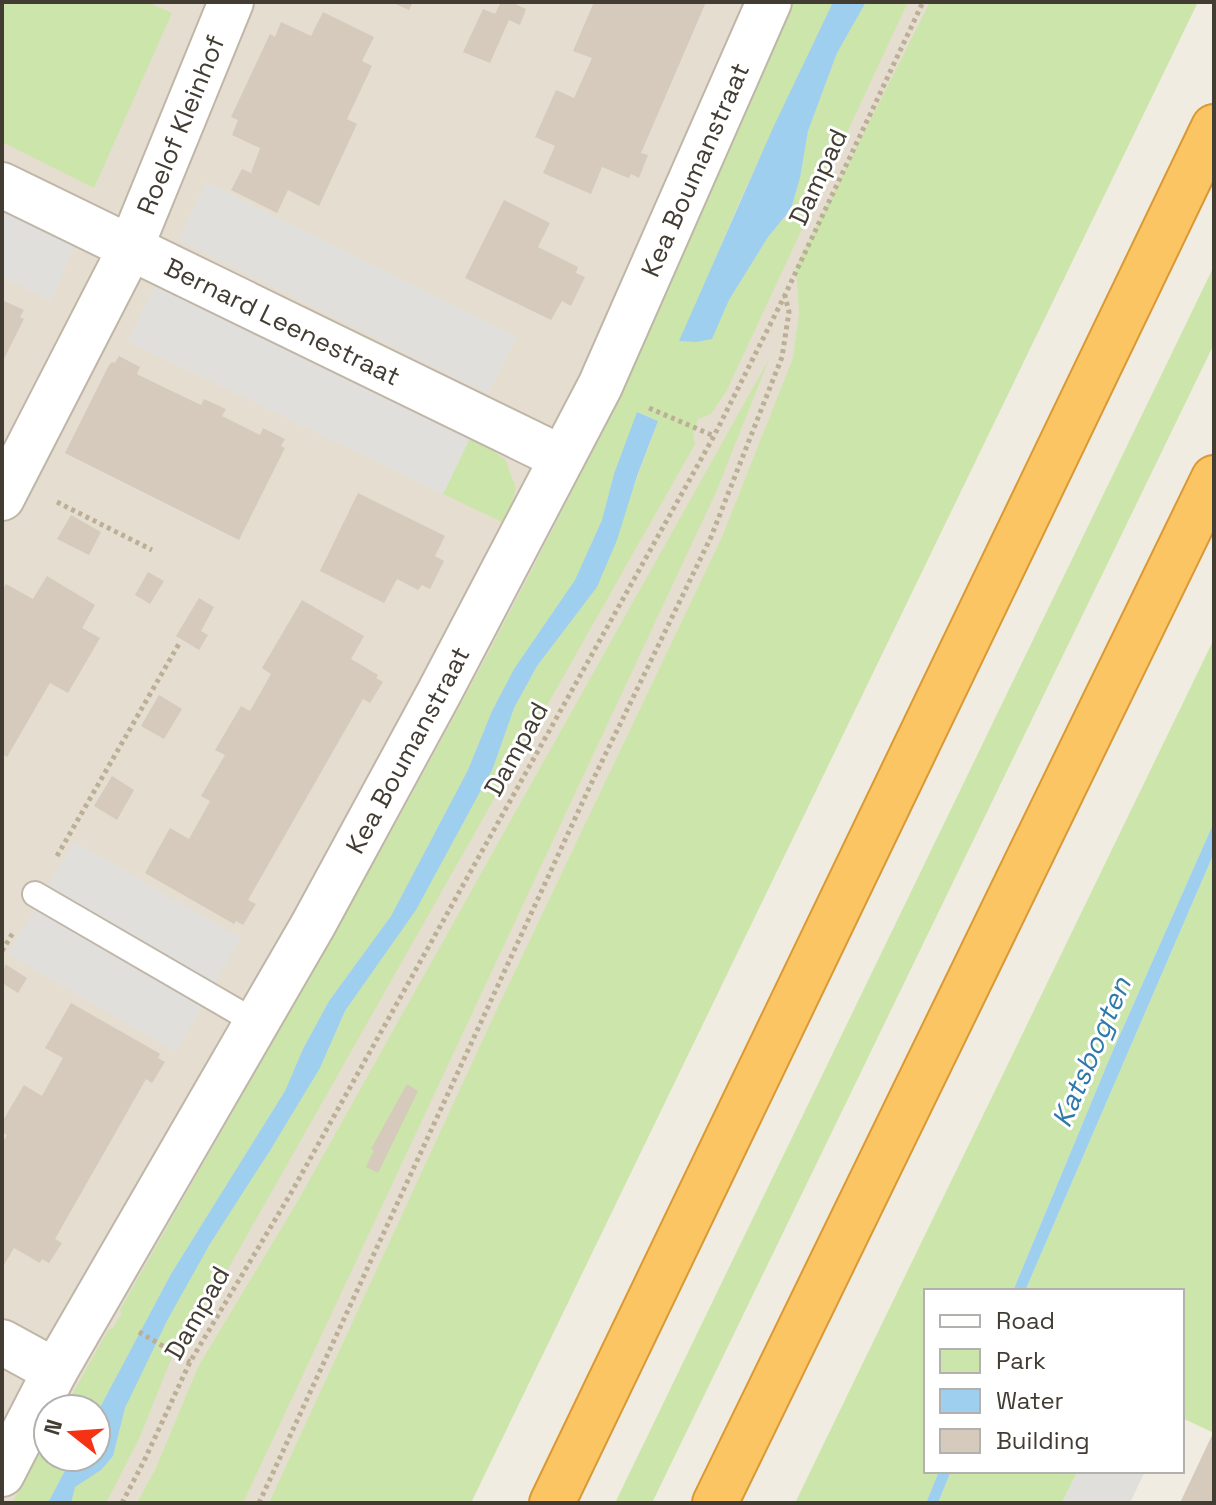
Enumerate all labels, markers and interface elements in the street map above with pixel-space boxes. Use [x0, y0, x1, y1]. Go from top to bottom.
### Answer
street label: Roelof Kleinhof [129, 30, 233, 220]
street label: Kea Boumanstraat [633, 57, 757, 282]
street label: Dampad [781, 123, 855, 231]
street label: Bernard Leenestraat [159, 250, 406, 394]
street label: Kea Boumanstraat [338, 641, 477, 860]
street label: Dampad [476, 696, 556, 802]
water label: Katsbogten [1043, 971, 1139, 1132]
street label: Dampad [157, 1260, 237, 1366]
legend [924, 1289, 1184, 1473]
text: Road [996, 1305, 1055, 1336]
text: Park [996, 1345, 1046, 1376]
text: Water [996, 1385, 1064, 1416]
north arrow [32, 1393, 112, 1473]
text: N [37, 1416, 68, 1438]
text: Building [996, 1425, 1090, 1456]

